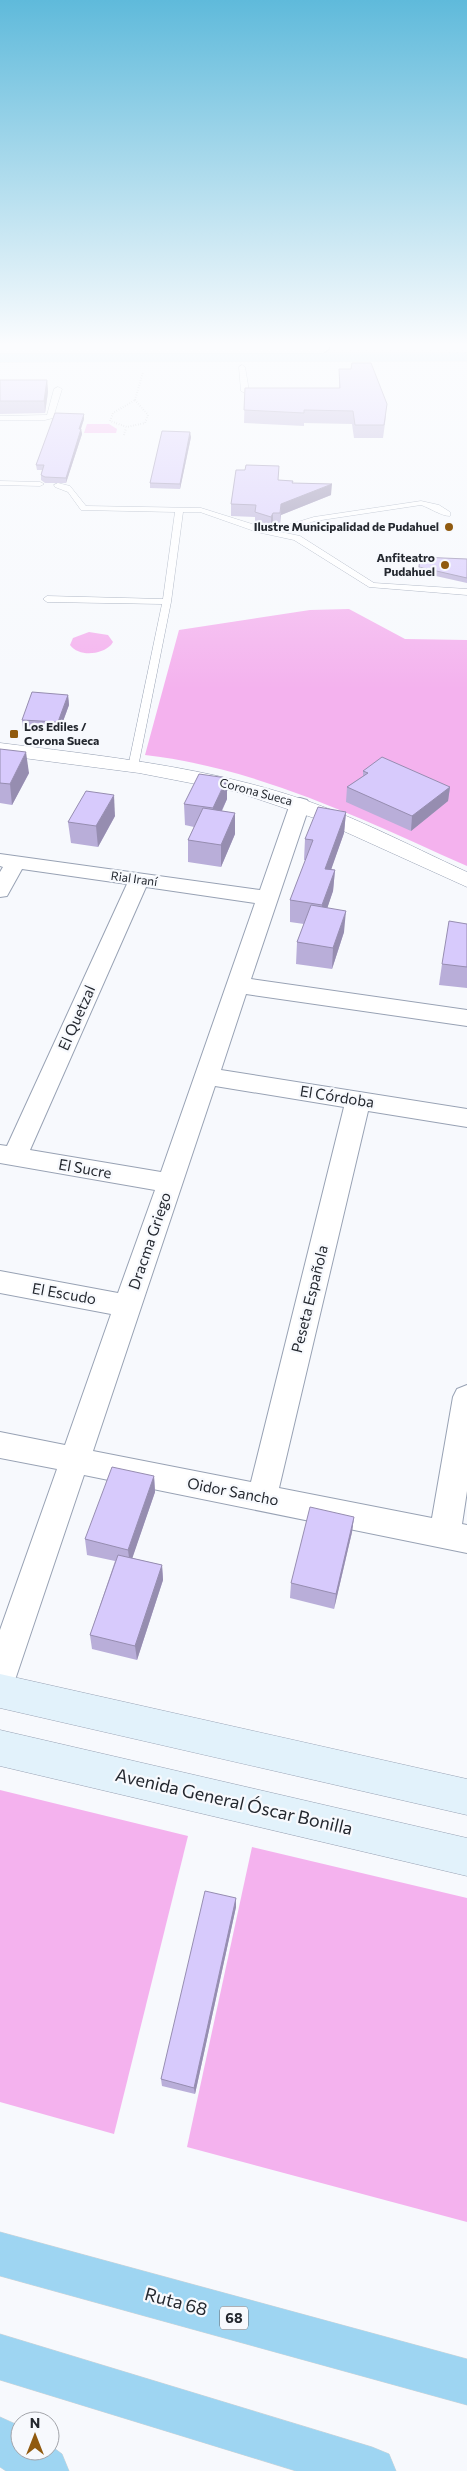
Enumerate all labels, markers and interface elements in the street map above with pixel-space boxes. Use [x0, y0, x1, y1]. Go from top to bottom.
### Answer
place label: Ilustre Municipalidad de Pudahuel [254, 519, 439, 533]
marker: Ilustre Municipalidad de Pudahuel [443, 521, 455, 533]
place label: Anfiteatro Pudahuel [376, 550, 435, 578]
marker: Anfiteatro Pudahuel [439, 559, 451, 571]
place label: Los Ediles / Corona Sueca [24, 719, 99, 747]
marker: Los Ediles / Corona Sueca [8, 728, 20, 740]
street label: Corona Sueca [218, 775, 294, 807]
street label: Rial Iraní [110, 868, 159, 888]
street label: El Quetzal [54, 982, 98, 1053]
street label: El Córdoba [299, 1081, 376, 1111]
street label: El Sucre [57, 1154, 113, 1182]
street label: Dracma Griego [124, 1190, 174, 1292]
street label: Peseta Española [287, 1243, 331, 1354]
street label: El Escudo [31, 1279, 98, 1308]
street label: Oidor Sancho [186, 1473, 280, 1509]
street label: Avenida General Óscar Bonilla [113, 1763, 355, 1839]
street label: Ruta 68 [142, 2282, 210, 2320]
road number: 68 [220, 2306, 248, 2330]
north arrow [10, 2411, 60, 2461]
text: N [30, 2414, 40, 2431]

